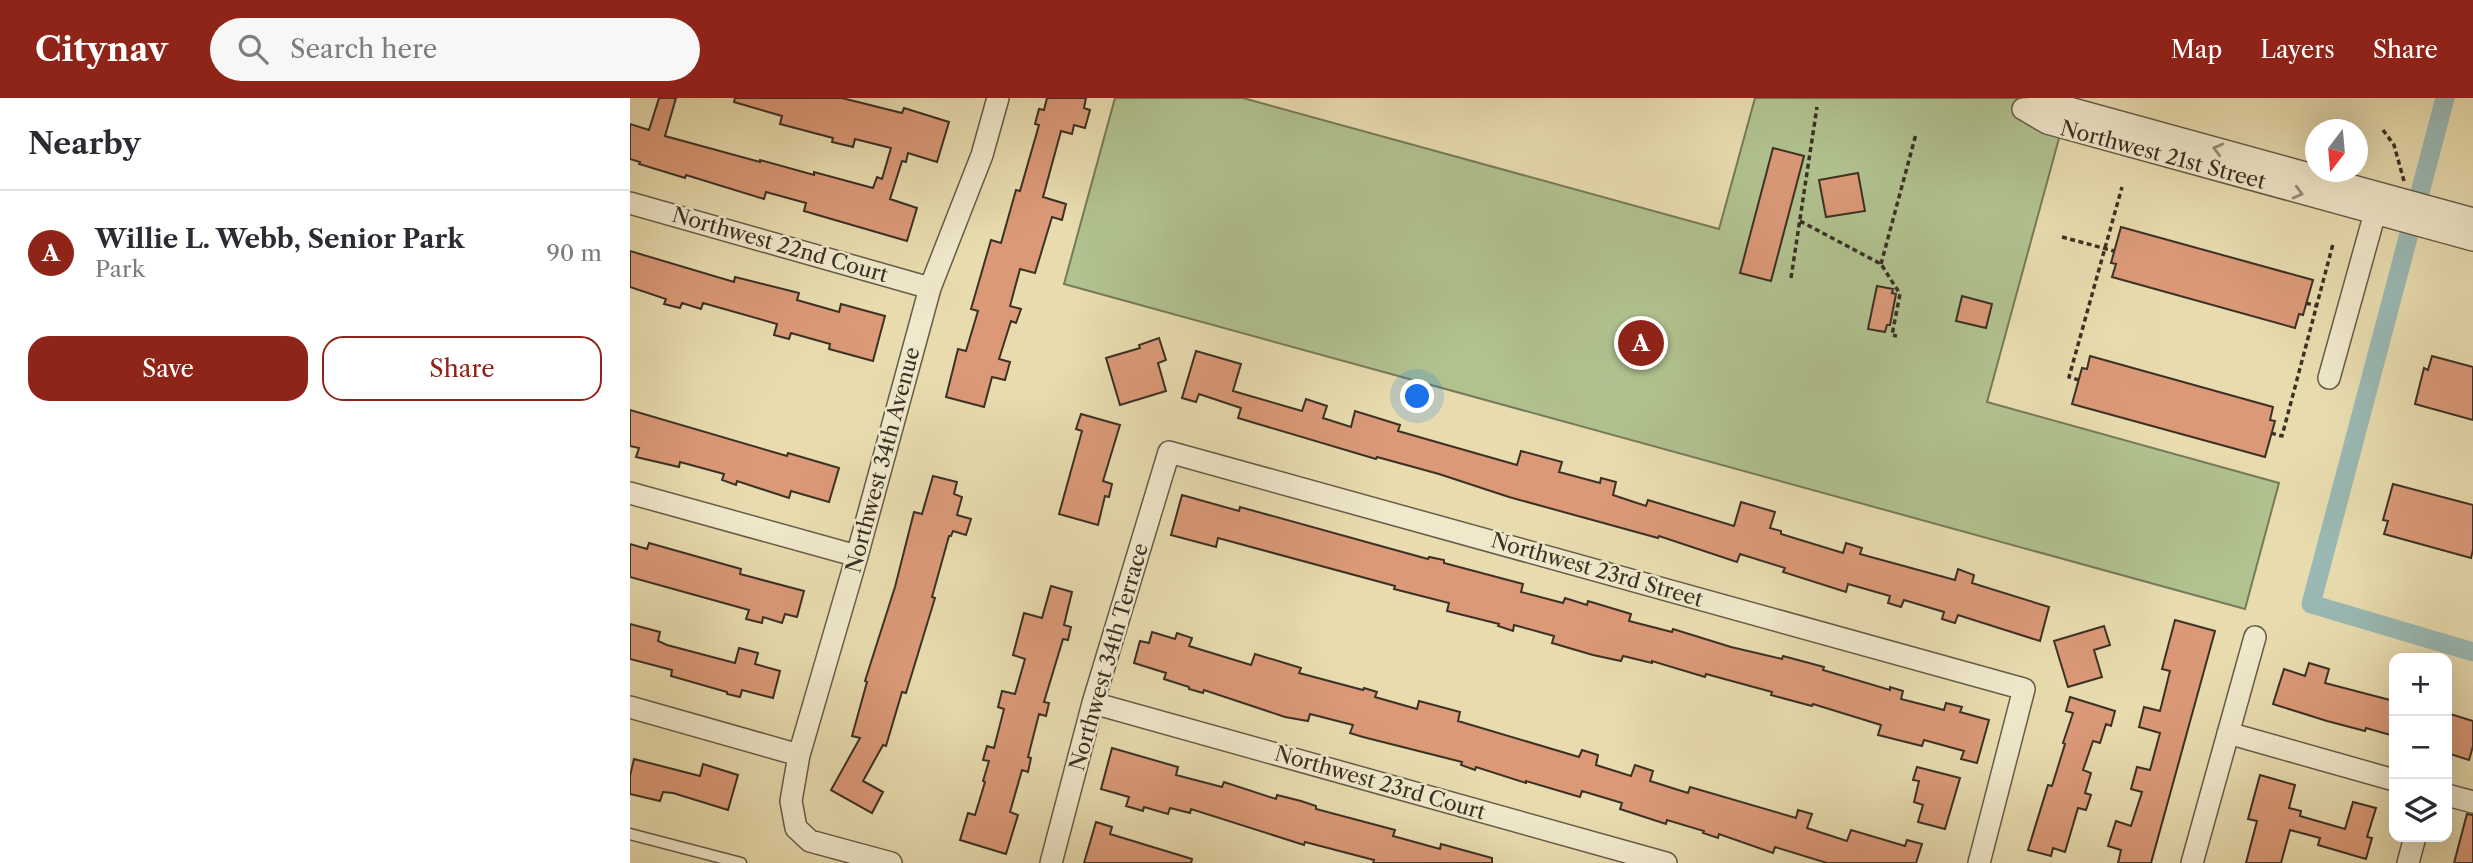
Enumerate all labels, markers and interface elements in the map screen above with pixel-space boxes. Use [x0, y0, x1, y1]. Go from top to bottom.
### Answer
search box [210, 18, 700, 81]
text: Citynav [35, 29, 168, 70]
icon: search [234, 30, 272, 68]
text: Search here [290, 33, 437, 65]
text: Map [2171, 35, 2222, 64]
text: Layers [2260, 35, 2335, 64]
text: Share [2373, 35, 2438, 64]
street label: Northwest 21st Street [2058, 115, 2269, 194]
north arrow [2305, 119, 2368, 182]
text: Nearby [28, 125, 141, 162]
one-way arrow [2212, 143, 2224, 158]
one-way arrow [2292, 184, 2304, 199]
street label: Northwest 22nd Court [669, 202, 891, 287]
text: Willie L. Webb, Senior Park [95, 223, 464, 255]
text: A [42, 239, 60, 267]
text: 90 m [546, 239, 602, 267]
text: Park [95, 255, 145, 283]
pin: A [1618, 317, 1664, 369]
button: Save [28, 336, 308, 401]
button: Share [322, 336, 602, 401]
street label: Northwest 34th Avenue [840, 344, 925, 576]
your location [1400, 379, 1434, 413]
street label: Northwest 23rd Street [1488, 527, 1707, 612]
street label: Northwest 34th Terrace [1064, 540, 1153, 773]
map controls [2389, 653, 2452, 842]
button: + [2389, 653, 2452, 716]
button: − [2389, 716, 2452, 779]
street label: Northwest 23rd Court [1272, 740, 1489, 825]
button: layers [2389, 779, 2452, 842]

